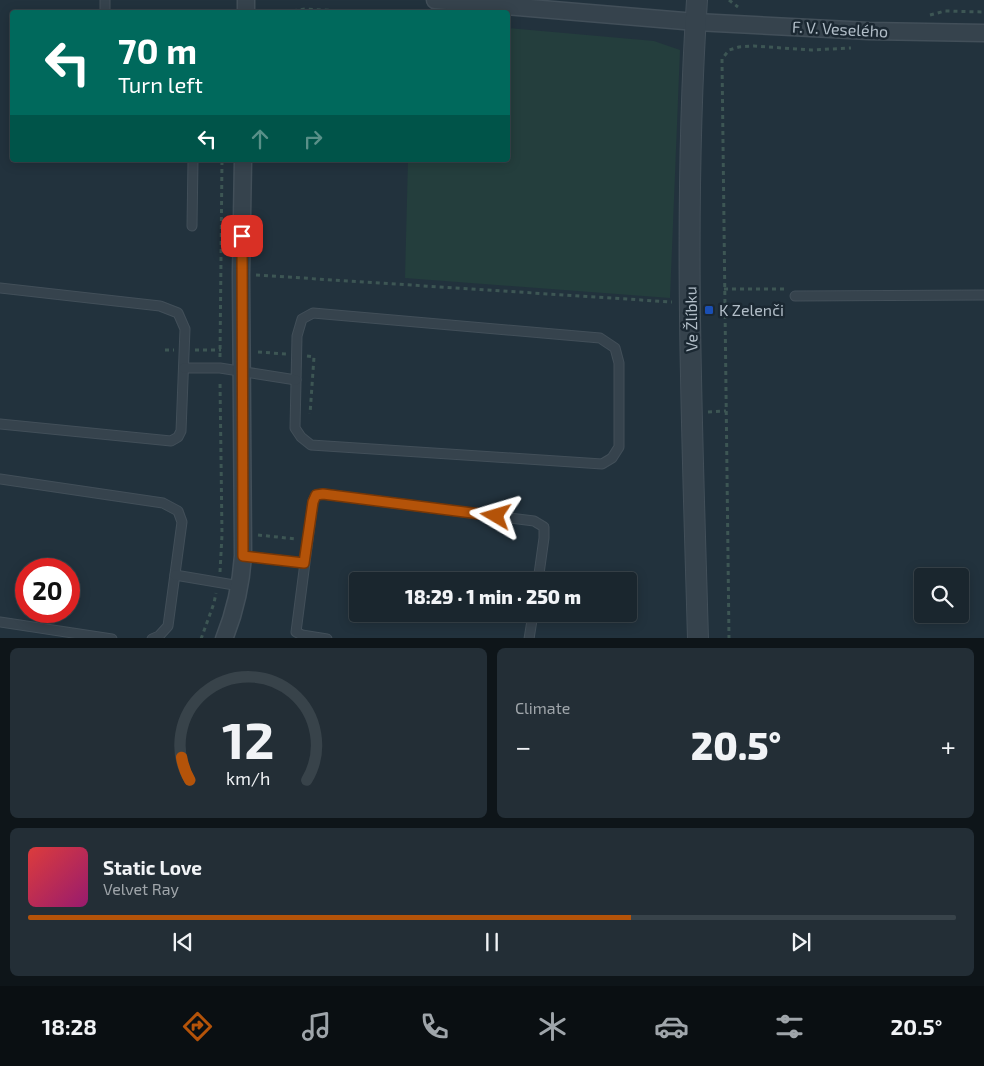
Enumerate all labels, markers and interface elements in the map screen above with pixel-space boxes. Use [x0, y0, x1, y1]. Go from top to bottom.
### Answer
street label: F. V. Veselého [791, 16, 889, 41]
text: 70 m [118, 29, 197, 71]
icon: left [35, 30, 100, 95]
text: Turn left [118, 71, 203, 97]
icon: left [193, 125, 221, 153]
icon: ahead [246, 125, 274, 153]
icon: right [299, 125, 327, 153]
pin [221, 215, 263, 257]
icon: arrive [228, 222, 256, 250]
street label: Ve Žlíbku [680, 286, 701, 352]
place label: K Zelenči [719, 300, 784, 319]
marker: K Zelenči [703, 304, 715, 316]
position arrow [469, 489, 521, 541]
speed limit sign: 20 [15, 558, 80, 623]
map controls [914, 568, 969, 623]
button: search [914, 568, 969, 623]
text: 18:29 · 1 min · 250 m [405, 585, 581, 608]
text: Climate [515, 698, 570, 717]
text: 12 [222, 707, 275, 769]
text: 20.5° [691, 722, 781, 768]
text: − [515, 729, 531, 763]
text: + [941, 729, 956, 763]
text: km/h [226, 767, 271, 789]
text: Static Love [103, 856, 202, 879]
text: Velvet Ray [103, 879, 179, 898]
icon: previous [169, 928, 197, 956]
icon: pause [478, 928, 506, 956]
icon: next [787, 928, 815, 956]
icon: directions [180, 1009, 215, 1044]
icon: music [299, 1009, 334, 1044]
icon: phone [417, 1009, 452, 1044]
icon: climate [535, 1009, 570, 1044]
icon: car [654, 1009, 689, 1044]
icon: filters [772, 1009, 807, 1044]
text: 18:28 [42, 1013, 97, 1039]
text: 20.5° [891, 1013, 942, 1039]

